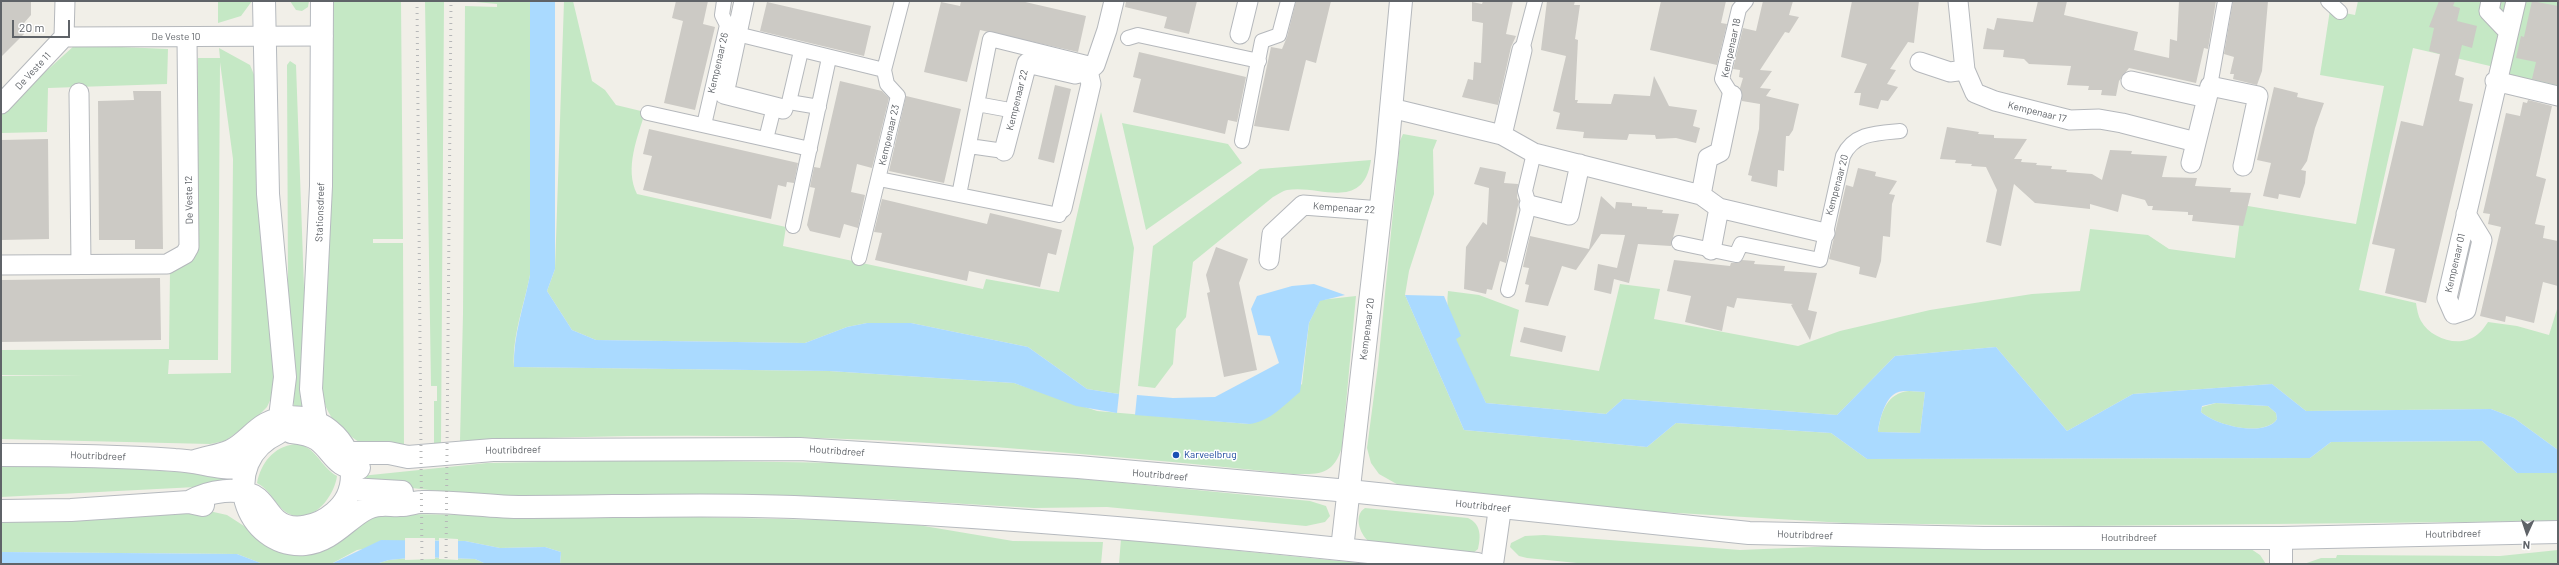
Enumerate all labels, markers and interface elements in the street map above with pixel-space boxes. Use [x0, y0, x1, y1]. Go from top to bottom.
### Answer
scale bar [14, 12, 72, 38]
street label: Kempenaar 18 [1719, 17, 1743, 79]
text: 20 m [19, 20, 45, 34]
street label: De Veste 10 [152, 31, 200, 43]
street label: Kempenaar 26 [705, 31, 731, 95]
street label: De Veste 11 [13, 50, 53, 92]
street label: Kempenaar 22 [1004, 68, 1030, 132]
street label: Kempenaar 17 [2007, 99, 2067, 125]
street label: Kempenaar 23 [876, 103, 902, 167]
street label: Kempenaar 20 [1823, 153, 1851, 217]
street label: De Veste 12 [183, 176, 195, 224]
street label: Stationsdreef [313, 182, 327, 242]
street label: Kempenaar 22 [1313, 200, 1375, 216]
street label: Kempenaar 01 [2442, 232, 2468, 294]
street label: Kempenaar 20 [1357, 297, 1377, 361]
street label: Houtribdreef [809, 443, 865, 459]
street label: Houtribdreef [485, 444, 541, 456]
street label: Houtribdreef [70, 449, 126, 463]
place label: Karveelbrug [1184, 449, 1236, 461]
marker: Karveelbrug [1171, 450, 1181, 460]
street label: Houtribdreef [1132, 467, 1188, 483]
street label: Houtribdreef [1455, 497, 1511, 515]
north arrow [2507, 513, 2547, 553]
street label: Houtribdreef [1777, 528, 1833, 542]
street label: Houtribdreef [2425, 528, 2481, 540]
street label: Houtribdreef [2101, 532, 2157, 544]
text: N [2522, 539, 2530, 552]

